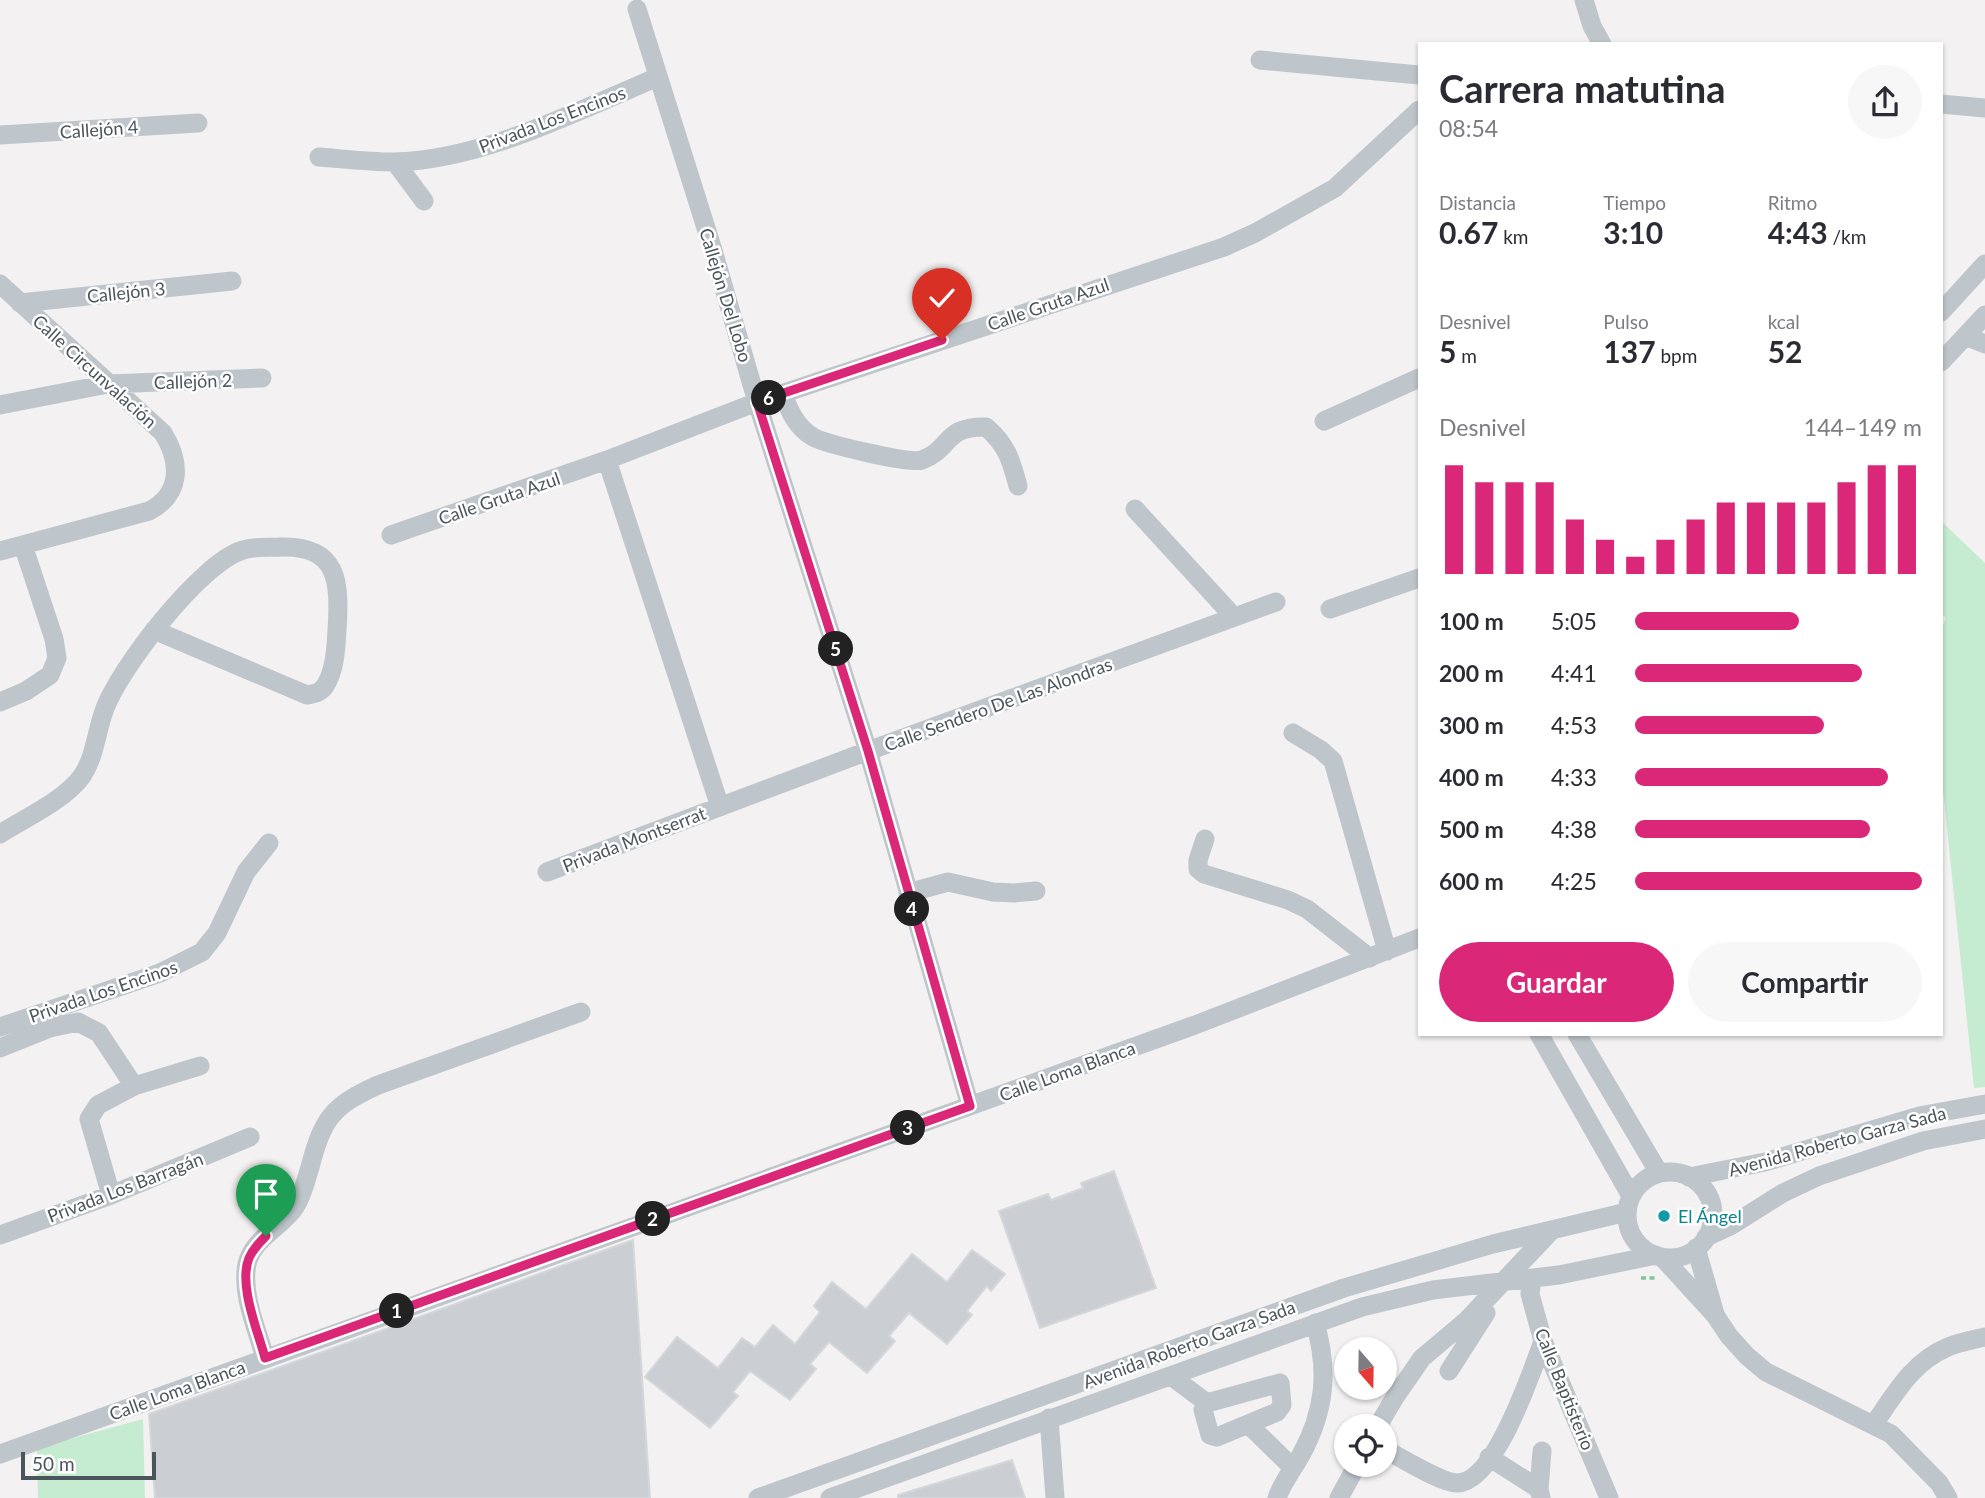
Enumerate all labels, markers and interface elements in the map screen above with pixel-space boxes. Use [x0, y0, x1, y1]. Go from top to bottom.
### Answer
text: Carrera matutina [1439, 65, 1726, 111]
button: share [1848, 65, 1922, 139]
street label: Privada Los Encinos [475, 81, 629, 157]
text: 08:54 [1439, 114, 1498, 142]
street label: Callejón 4 [59, 115, 139, 143]
text: Distancia [1439, 191, 1516, 214]
text: Tiempo [1603, 191, 1666, 214]
text: Ritmo [1768, 191, 1817, 214]
text: 0.67 [1439, 214, 1498, 250]
text: 3:10 [1603, 214, 1663, 250]
text: 4:43 [1768, 214, 1828, 250]
street label: Callejón Del Lobo [695, 225, 757, 365]
text: km [1498, 225, 1528, 248]
text: /km [1828, 225, 1866, 248]
pin [912, 268, 972, 340]
street label: Calle Gruta Azul [984, 273, 1112, 335]
street label: Callejón 3 [86, 277, 166, 307]
icon: check [923, 279, 961, 317]
street label: Calle Circunvalación [29, 310, 161, 432]
text: Desnivel [1439, 310, 1511, 333]
text: Pulso [1603, 310, 1649, 333]
text: kcal [1768, 310, 1800, 333]
text: 5 [1439, 333, 1456, 369]
text: 137 [1603, 333, 1656, 369]
text: 52 [1768, 333, 1802, 369]
text: m [1456, 344, 1477, 367]
text: bpm [1656, 344, 1697, 367]
street label: Callejón 2 [153, 369, 233, 393]
pin: 6 [752, 380, 786, 416]
text: 6 [763, 386, 774, 409]
text: Desnivel [1439, 413, 1526, 441]
text: 144–149 m [1804, 413, 1922, 441]
street label: Calle Gruta Azul [435, 467, 563, 529]
text: 100 m [1439, 607, 1504, 635]
text: 5:05 [1551, 607, 1597, 635]
pin: 5 [818, 632, 854, 666]
text: 5 [830, 637, 841, 660]
street label: Calle Sendero De Las Alondras [881, 652, 1115, 756]
text: 200 m [1439, 659, 1504, 687]
text: 4:41 [1551, 659, 1597, 687]
text: 300 m [1439, 711, 1504, 739]
text: 4:53 [1551, 711, 1597, 739]
text: 400 m [1439, 763, 1504, 791]
text: 4:33 [1551, 763, 1597, 791]
street label: Privada Montserrat [559, 801, 709, 876]
text: 500 m [1439, 815, 1504, 843]
text: 4:38 [1551, 815, 1597, 843]
text: 600 m [1439, 867, 1504, 895]
text: 4:25 [1551, 867, 1597, 895]
pin: 4 [894, 892, 930, 926]
text: 4 [906, 897, 917, 920]
button: Guardar [1439, 942, 1674, 1022]
button: Compartir [1688, 942, 1922, 1022]
street label: Privada Los Encinos [26, 955, 180, 1027]
street label: Calle Loma Blanca [996, 1036, 1138, 1106]
street label: Avenida Roberto Garza Sada [1726, 1101, 1948, 1181]
pin: 3 [890, 1110, 926, 1146]
text: 3 [902, 1116, 913, 1139]
street label: Privada Los Barragán [44, 1147, 206, 1227]
pin [236, 1164, 296, 1236]
icon: arrive [247, 1175, 285, 1213]
pin: 2 [636, 1202, 670, 1236]
place label: El Ángel [1678, 1205, 1742, 1227]
text: 2 [647, 1207, 658, 1230]
marker: El Ángel [1656, 1208, 1672, 1224]
pin: 1 [380, 1294, 414, 1328]
street label: Avenida Roberto Garza Sada [1080, 1295, 1298, 1393]
text: 1 [391, 1299, 402, 1322]
street label: Calle Baptisterio [1530, 1325, 1600, 1453]
north arrow [1334, 1337, 1396, 1400]
map controls [1334, 1337, 1397, 1477]
street label: Calle Loma Blanca [106, 1355, 248, 1425]
button: locate [1334, 1414, 1397, 1477]
scale bar [21, 1449, 156, 1481]
text: 50 m [32, 1452, 75, 1475]

